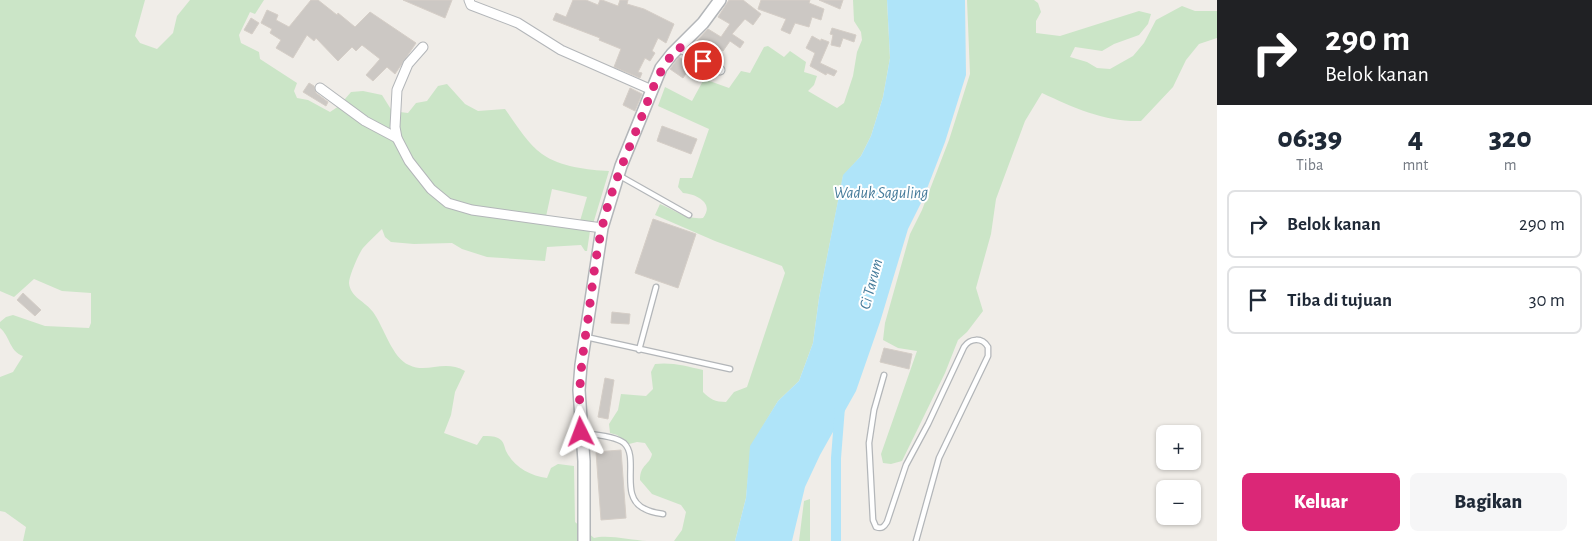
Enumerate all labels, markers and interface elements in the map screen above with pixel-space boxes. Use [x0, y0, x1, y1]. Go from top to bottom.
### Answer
icon: right [1242, 20, 1307, 85]
text: 290 m [1325, 22, 1410, 57]
pin [682, 40, 724, 82]
icon: arrive [689, 47, 717, 75]
text: Belok kanan [1325, 63, 1429, 85]
text: 06:39 [1277, 123, 1342, 153]
text: 4 [1408, 123, 1423, 153]
text: 320 [1489, 123, 1532, 153]
text: Tiba [1296, 157, 1323, 173]
text: mnt [1402, 157, 1428, 173]
text: m [1504, 157, 1517, 173]
water label: Waduk Saguling [834, 185, 928, 201]
icon: right [1244, 210, 1272, 238]
text: Belok kanan [1287, 215, 1381, 234]
text: 290 m [1519, 215, 1565, 234]
water label: Ci Tarum [857, 257, 885, 311]
icon: arrive [1244, 286, 1272, 314]
text: Tiba di tujuan [1287, 291, 1392, 310]
text: 30 m [1529, 291, 1565, 310]
position arrow [554, 405, 606, 457]
map controls [1156, 425, 1201, 525]
button: + [1156, 425, 1201, 470]
button: Keluar [1242, 473, 1400, 531]
button: Bagikan [1410, 473, 1567, 531]
button: − [1156, 480, 1201, 525]

